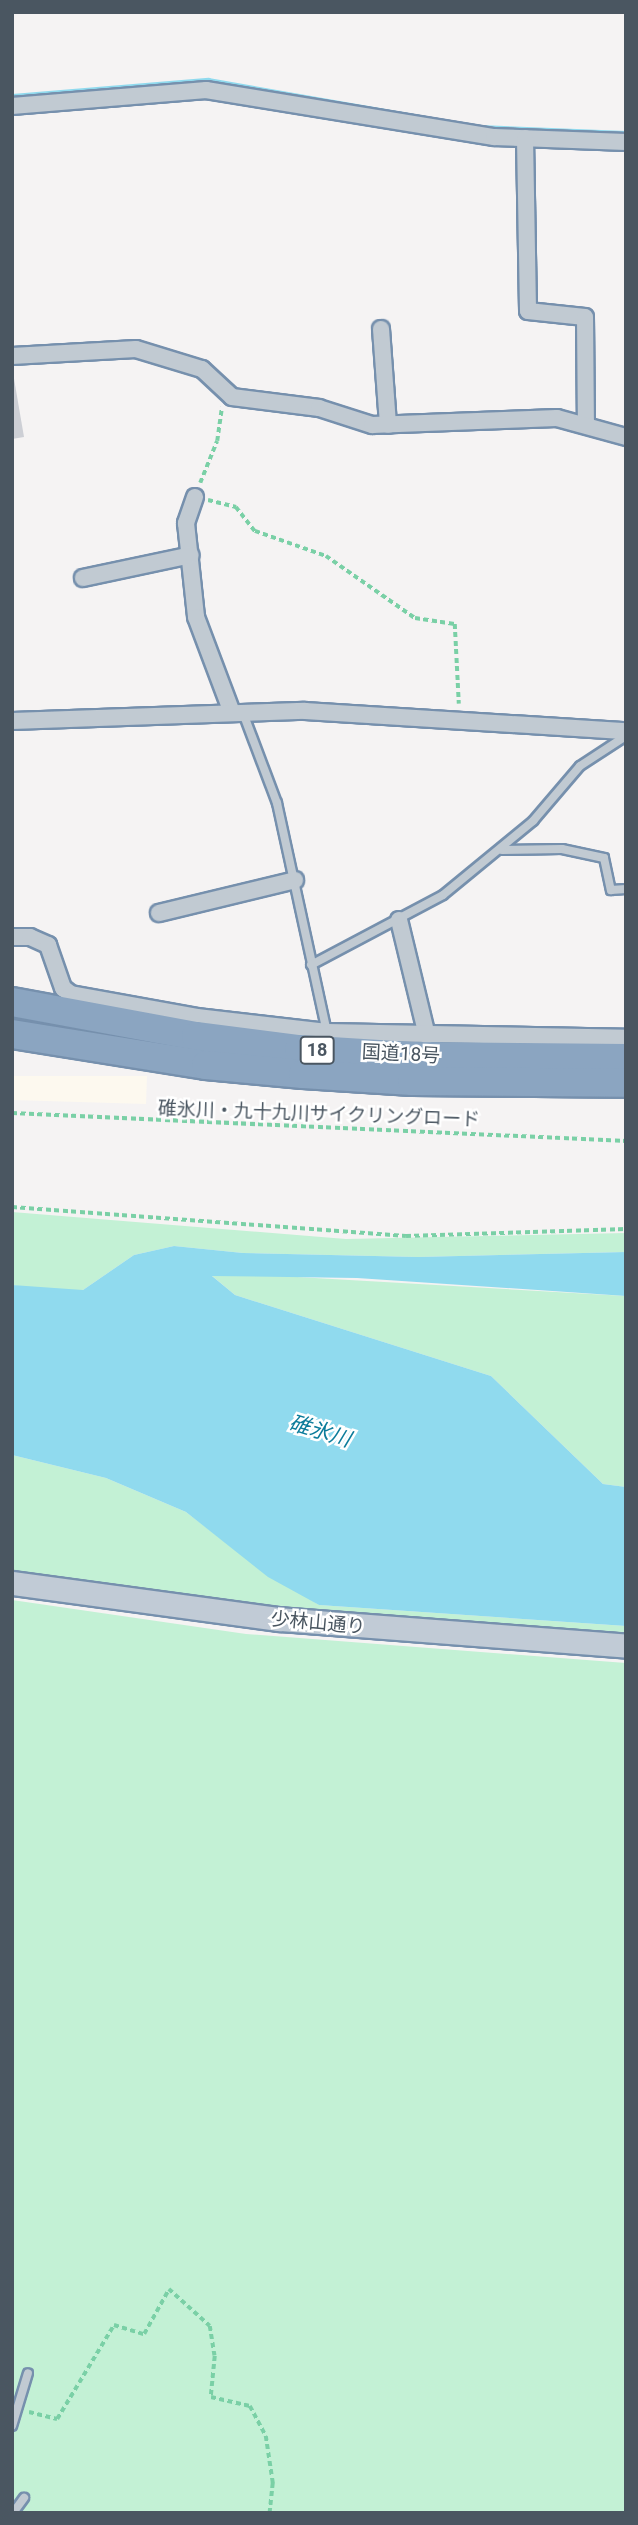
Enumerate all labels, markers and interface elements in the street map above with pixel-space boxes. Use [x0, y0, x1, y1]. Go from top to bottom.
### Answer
road number: 18 [300, 1036, 334, 1064]
street label: 国道18号 [361, 1041, 441, 1067]
street label: 碓氷川・九十九川サイクリングロード [157, 1097, 481, 1131]
water label: 碓氷川 [286, 1410, 354, 1452]
street label: 少林山通り [270, 1608, 366, 1638]

